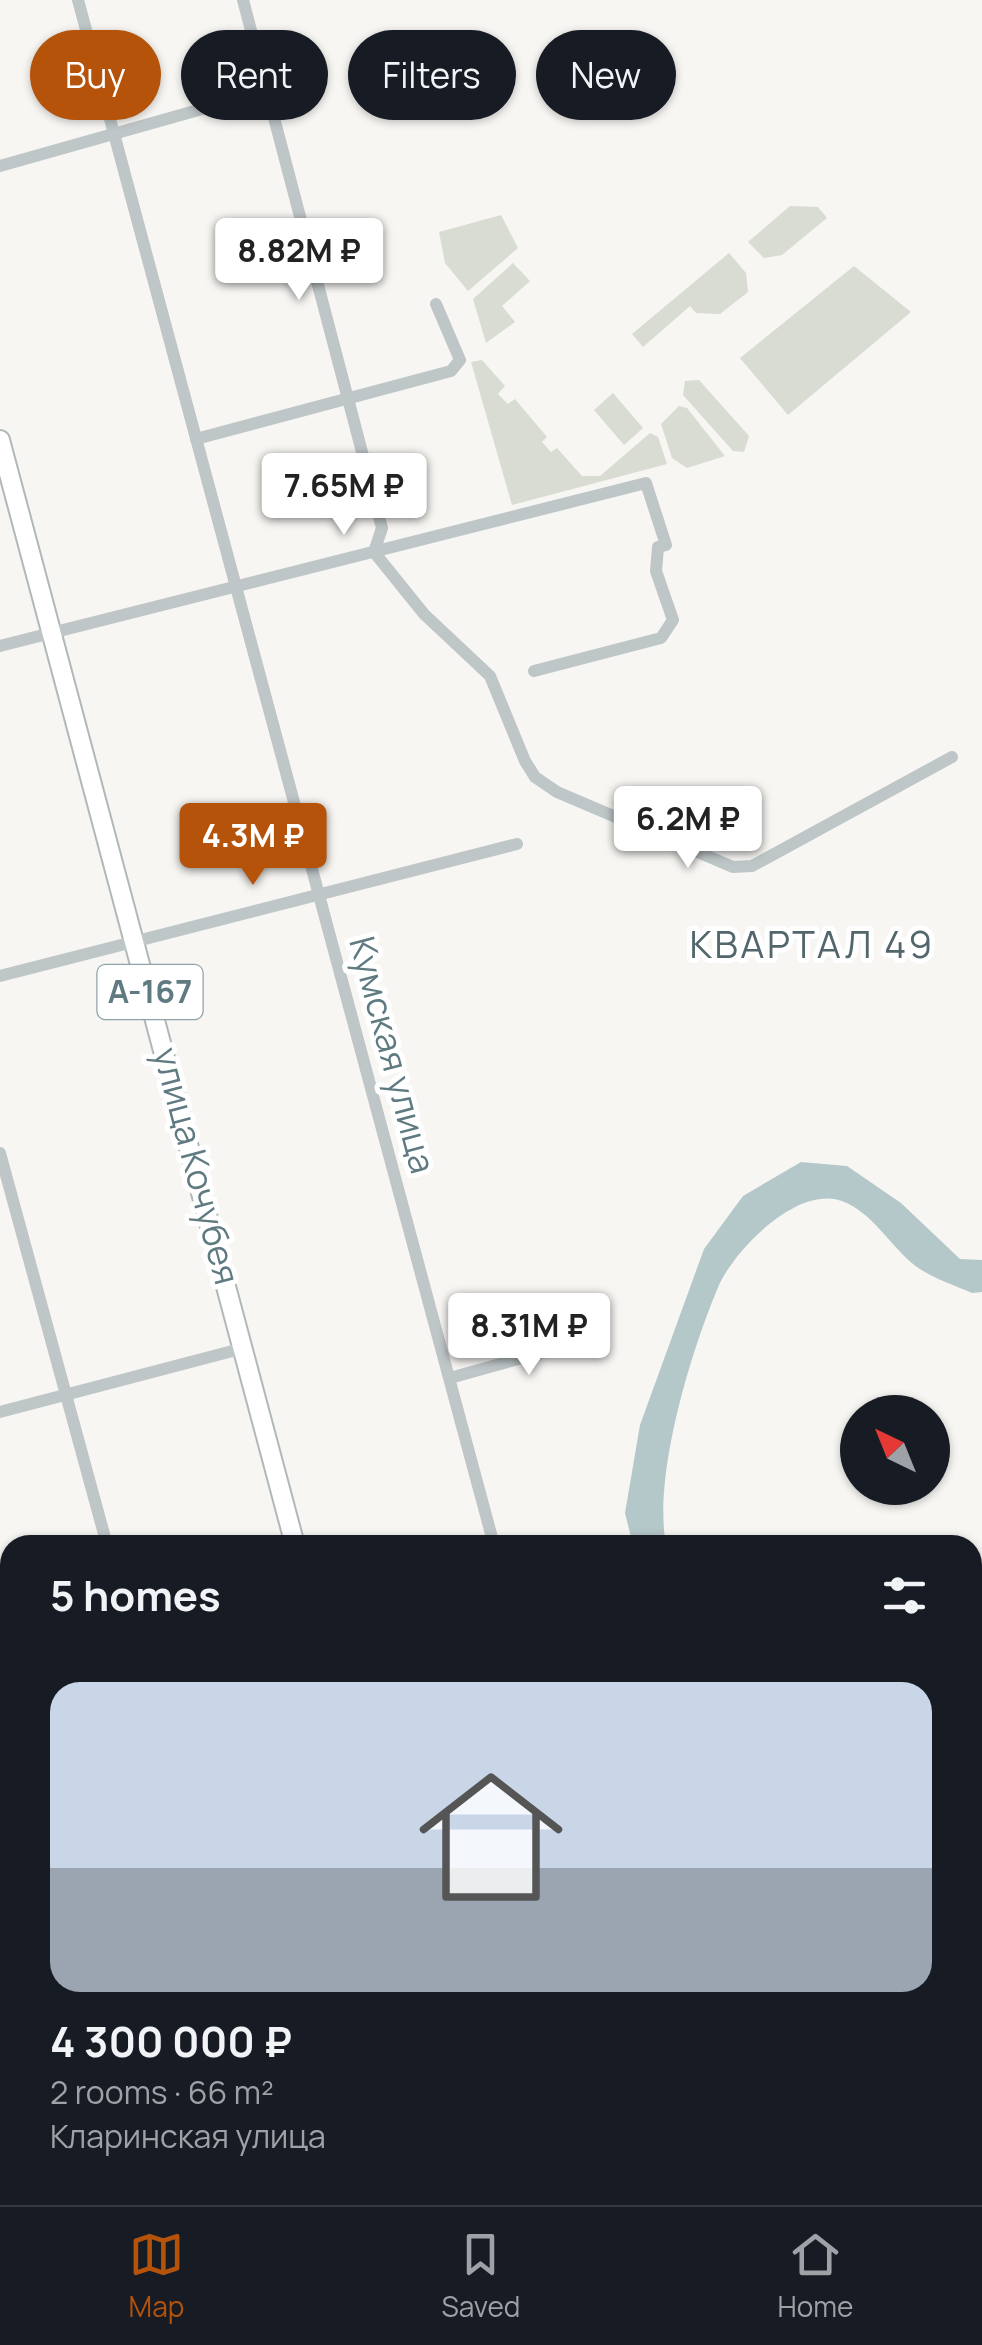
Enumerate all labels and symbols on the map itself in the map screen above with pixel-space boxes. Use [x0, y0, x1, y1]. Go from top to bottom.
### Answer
pin: 8.82M ₽ [207, 218, 391, 303]
pin: 7.65M ₽ [252, 453, 436, 538]
pin: 6.2M ₽ [607, 786, 769, 871]
pin: 4.3M ₽ [172, 803, 334, 888]
district label: КВАРТАЛ 49 [689, 917, 935, 969]
street label: Кумская улица [338, 931, 448, 1178]
road number: А-167 [98, 965, 202, 1019]
street label: улица Кочубея [142, 1042, 252, 1289]
pin: 8.31M ₽ [437, 1293, 621, 1378]
north arrow [840, 1395, 950, 1505]

